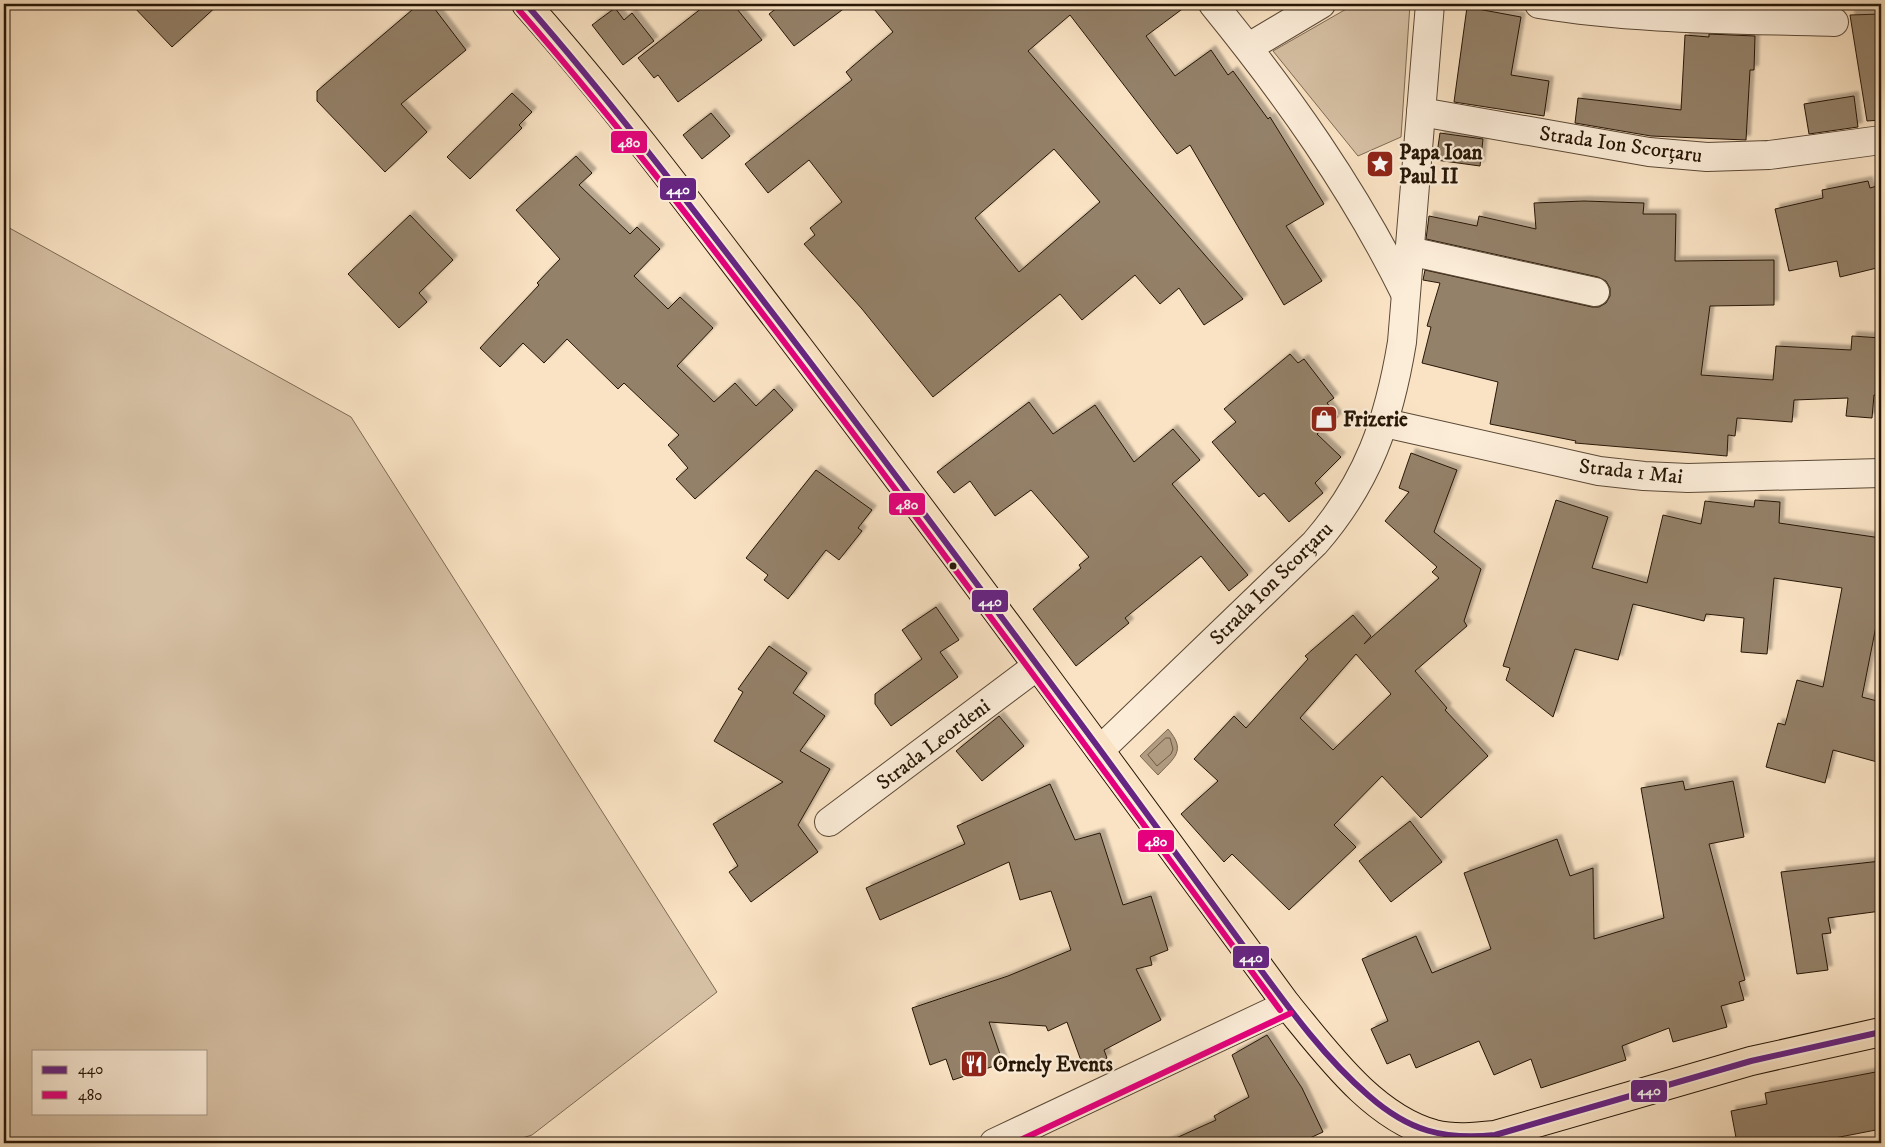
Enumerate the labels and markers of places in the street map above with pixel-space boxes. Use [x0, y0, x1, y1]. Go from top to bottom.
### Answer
place label: Papa Ioan Paul II [1399, 140, 1484, 190]
place icon: Papa Ioan Paul II [1365, 149, 1395, 179]
shop icon: Frizerie [1309, 404, 1339, 434]
place label: Frizerie [1343, 407, 1408, 433]
unlabelled marker [948, 561, 958, 571]
restaurant icon: Ornely Events [959, 1049, 989, 1079]
place label: Ornely Events [993, 1052, 1113, 1078]

